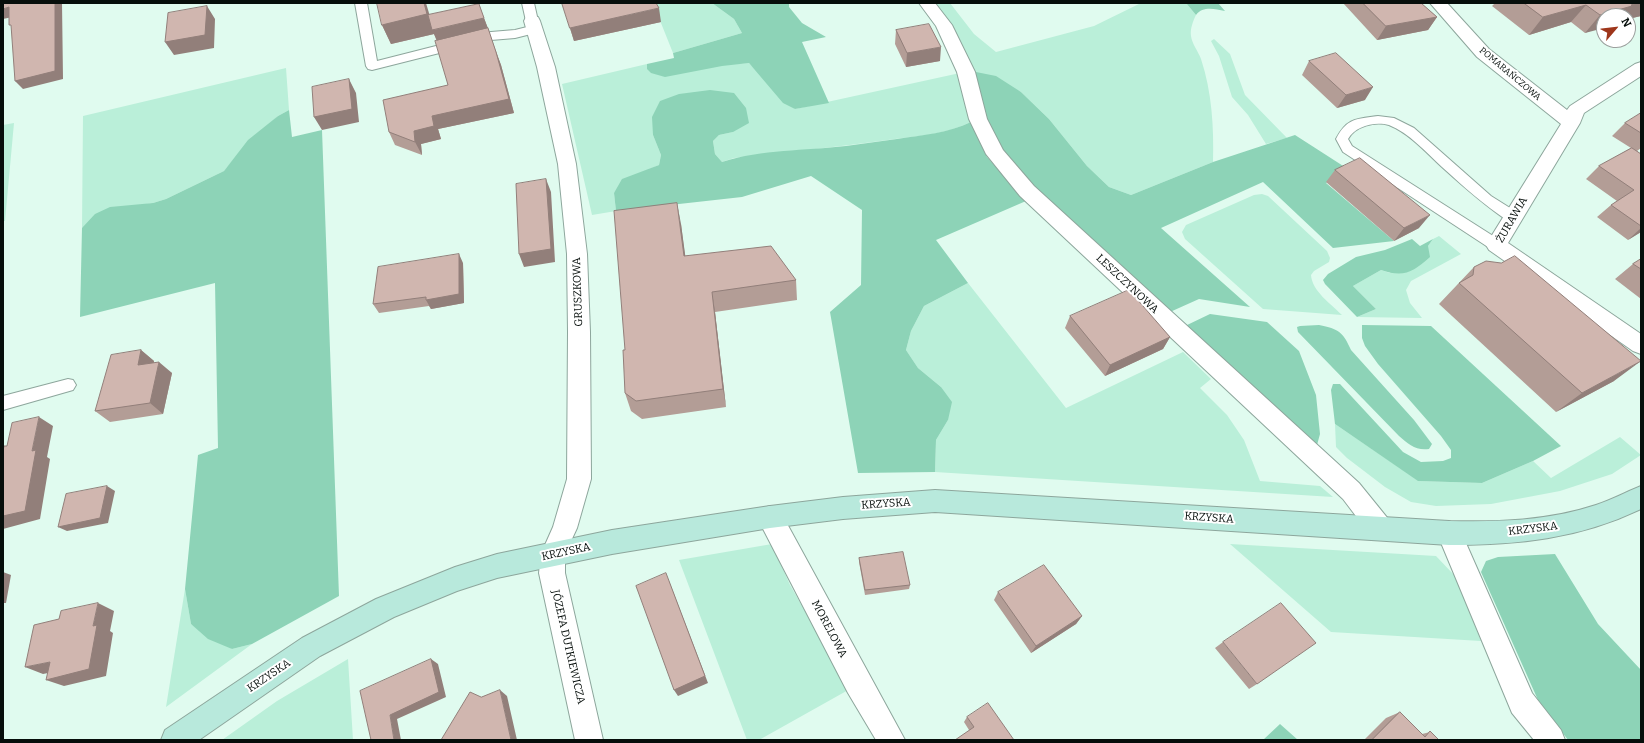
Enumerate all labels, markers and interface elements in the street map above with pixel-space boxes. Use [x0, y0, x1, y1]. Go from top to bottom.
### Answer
north arrow [1596, 8, 1636, 48]
text: N [1618, 16, 1634, 29]
street label: POMARAŃCZOWA [1477, 45, 1543, 103]
street label: ŻURAWIA [1494, 195, 1530, 245]
street label: LESZCZYNOWA [1093, 252, 1161, 316]
street label: GRUSZKOWA [570, 257, 586, 327]
street label: KRZYSKA [861, 496, 911, 512]
street label: KRZYSKA [1184, 510, 1234, 526]
street label: KRZYSKA [1508, 519, 1558, 539]
street label: KRZYSKA [540, 540, 592, 564]
street label: JÓZEFA DUTKIEWICZA [548, 589, 588, 705]
street label: MORELOWA [808, 598, 850, 660]
street label: KRZYSKA [245, 657, 293, 695]

